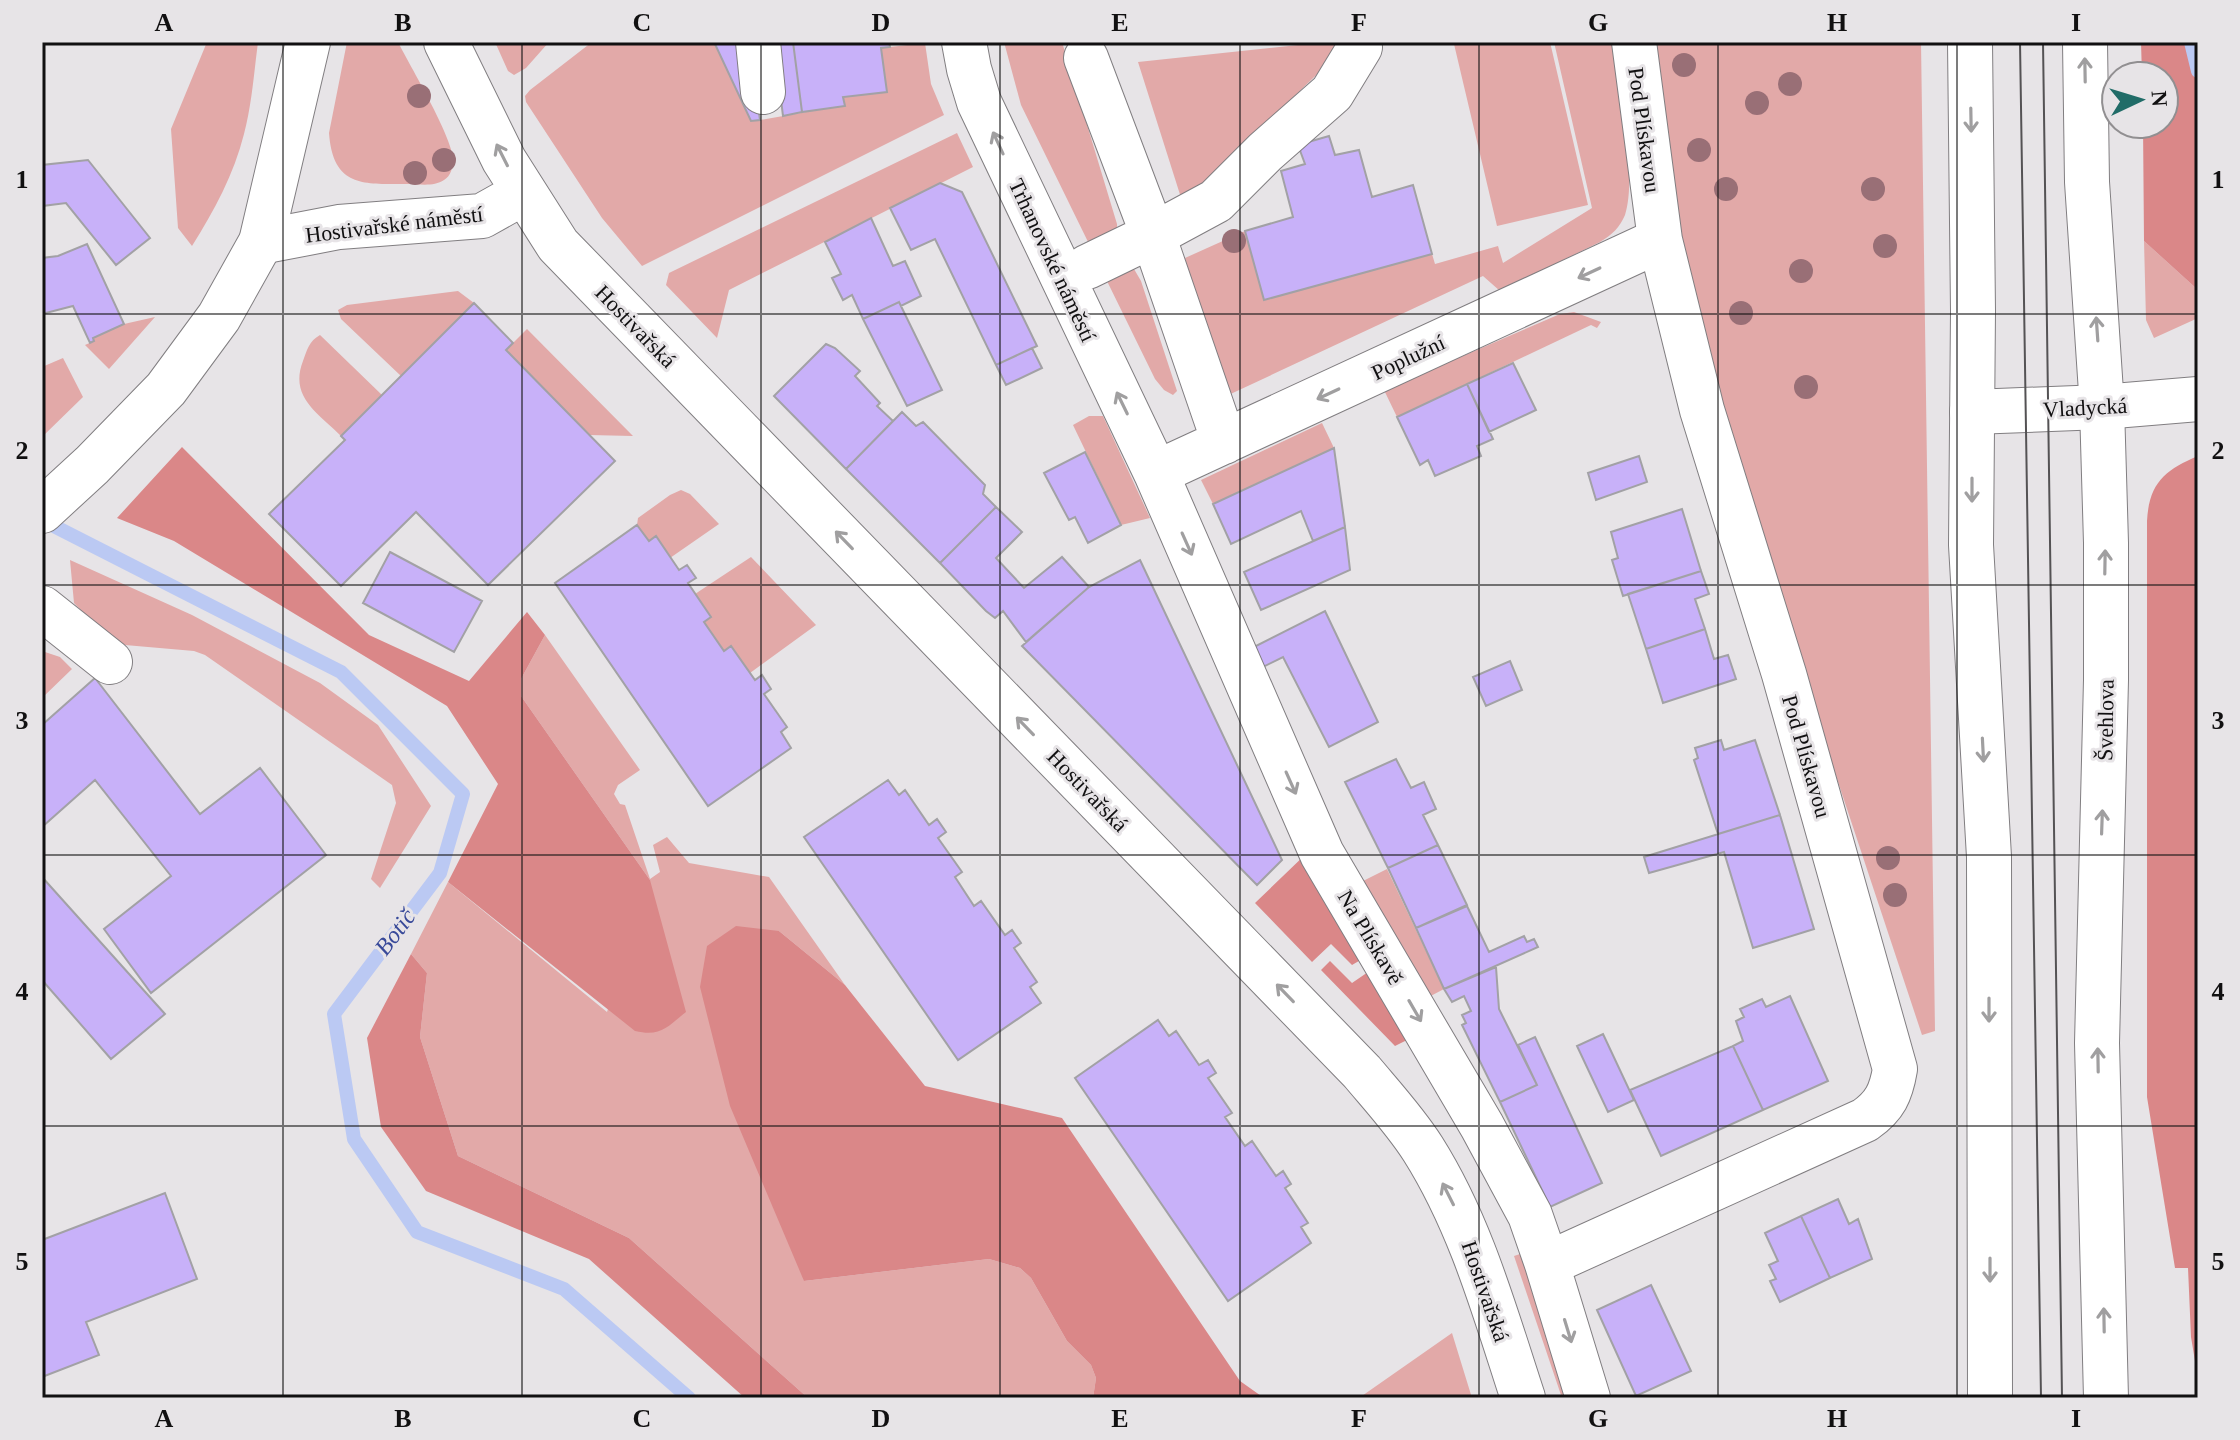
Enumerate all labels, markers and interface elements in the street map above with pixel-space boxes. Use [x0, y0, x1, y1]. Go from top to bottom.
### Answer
text: A [155, 8, 174, 37]
text: B [394, 8, 412, 37]
text: C [633, 8, 651, 37]
text: D [872, 8, 890, 37]
text: E [1111, 8, 1129, 37]
text: F [1351, 8, 1367, 37]
text: G [1588, 8, 1608, 37]
text: H [1827, 8, 1847, 37]
text: I [2071, 8, 2081, 37]
one-way arrow [2077, 57, 2093, 84]
north arrow [2100, 60, 2180, 140]
street label: Pod Plískavou [1623, 66, 1666, 194]
text: N [2146, 90, 2172, 108]
one-way arrow [1963, 106, 1979, 133]
one-way arrow [990, 131, 1005, 155]
one-way arrow [494, 143, 510, 167]
text: 1 [16, 165, 29, 194]
text: 1 [2212, 165, 2225, 194]
street label: Trhanovské náměstí [1004, 175, 1101, 346]
street label: Hostivařské náměstí [304, 201, 484, 248]
one-way arrow [1577, 266, 1601, 281]
street label: Hostivařská [590, 280, 681, 373]
one-way arrow [2089, 316, 2104, 343]
street label: Poplužní [1367, 330, 1449, 385]
one-way arrow [1316, 387, 1340, 402]
one-way arrow [1114, 391, 1129, 415]
street label: Vladycká [2042, 393, 2128, 422]
text: 2 [16, 436, 29, 465]
text: 2 [2212, 436, 2225, 465]
one-way arrow [1964, 476, 1980, 503]
one-way arrow [835, 531, 854, 550]
one-way arrow [1180, 532, 1195, 556]
one-way arrow [2098, 549, 2113, 576]
street label: Švehlova [2092, 679, 2119, 761]
street label: Pod Plískavou [1777, 692, 1836, 820]
text: 3 [16, 706, 29, 735]
text: 3 [2212, 706, 2225, 735]
one-way arrow [1016, 717, 1035, 736]
one-way arrow [1975, 736, 1990, 763]
street label: Hostivařská [1042, 744, 1133, 837]
one-way arrow [1284, 770, 1299, 794]
one-way arrow [2095, 809, 2110, 836]
street label: Na Plískavě [1333, 886, 1409, 989]
water label: Botič [369, 903, 421, 960]
text: 4 [16, 977, 29, 1006]
text: 4 [2212, 977, 2225, 1006]
one-way arrow [1275, 983, 1294, 1003]
one-way arrow [1981, 996, 1997, 1023]
one-way arrow [1407, 999, 1423, 1022]
one-way arrow [2090, 1047, 2105, 1074]
one-way arrow [1439, 1182, 1455, 1206]
street label: Hostivařská [1457, 1237, 1515, 1345]
text: 5 [16, 1247, 29, 1276]
text: 5 [2212, 1247, 2225, 1276]
one-way arrow [1982, 1256, 1998, 1283]
one-way arrow [2096, 1307, 2112, 1334]
one-way arrow [1561, 1318, 1576, 1343]
text: A [155, 1404, 174, 1433]
text: B [394, 1404, 412, 1433]
text: C [633, 1404, 651, 1433]
text: D [872, 1404, 890, 1433]
text: E [1111, 1404, 1129, 1433]
text: F [1351, 1404, 1367, 1433]
text: G [1588, 1404, 1608, 1433]
text: H [1827, 1404, 1847, 1433]
text: I [2071, 1404, 2081, 1433]

